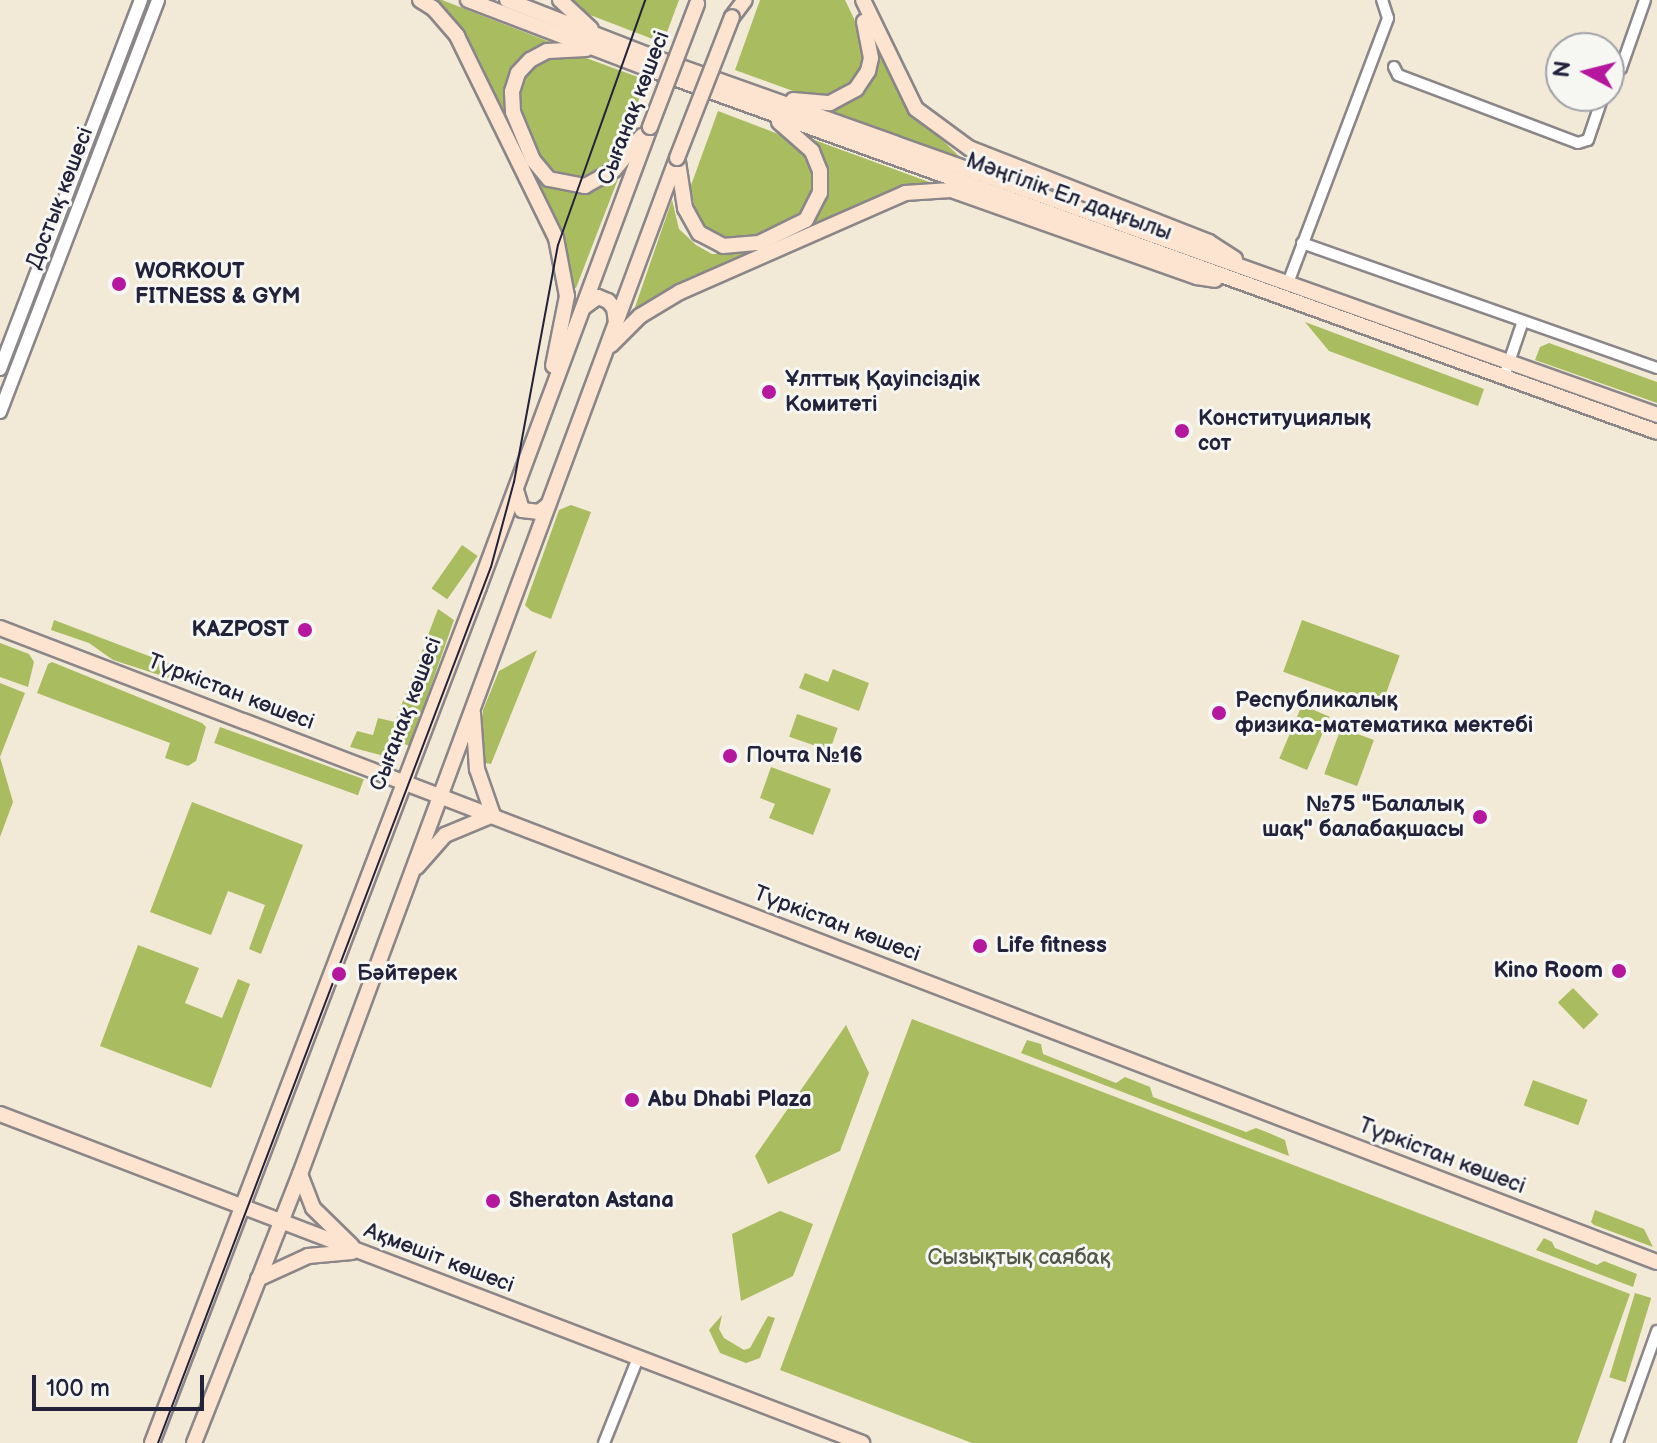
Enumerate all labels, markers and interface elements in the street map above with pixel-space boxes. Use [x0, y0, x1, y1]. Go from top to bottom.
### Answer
street label: Сығанақ көшесі [593, 27, 675, 189]
north arrow [1545, 32, 1625, 112]
text: N [1548, 59, 1577, 79]
street label: Достық көшесі [21, 123, 99, 273]
street label: Мәңгілік Ел даңғылы [963, 147, 1175, 247]
place label: WORKOUT FITNESS & GYM [135, 258, 300, 310]
marker: WORKOUT FITNESS & GYM [110, 275, 128, 293]
place label: Ұлттық Қауіпсіздік Комитеті [785, 366, 980, 418]
marker: Ұлттық Қауіпсіздік Комитеті [760, 383, 778, 401]
place label: Конституциялық сот [1198, 405, 1371, 456]
marker: Конституциялық сот [1173, 422, 1191, 440]
place label: KAZPOST [192, 617, 289, 643]
marker: KAZPOST [296, 621, 314, 639]
street label: Сығанақ көшесі [365, 633, 447, 795]
street label: Түркістан көшесі [144, 648, 318, 736]
place label: Республикалық физика-математика мектебі [1235, 687, 1533, 738]
marker: Республикалық физика-математика мектебі [1210, 704, 1228, 722]
place label: Почта №16 [746, 743, 863, 769]
marker: Почта №16 [721, 747, 739, 765]
place label: №75 "Балалық шақ" балабақшасы [1262, 791, 1464, 842]
marker: №75 "Балалық шақ" балабақшасы [1471, 808, 1489, 826]
street label: Түркістан көшесі [750, 880, 924, 968]
place label: Life fitness [996, 933, 1107, 959]
marker: Life fitness [971, 937, 989, 955]
place label: Kino Room [1493, 958, 1603, 984]
place label: Бәйтерек [357, 961, 457, 987]
marker: Kino Room [1610, 962, 1628, 980]
marker: Бәйтерек [328, 963, 350, 985]
place label: Abu Dhabi Plaza [648, 1087, 812, 1113]
marker: Abu Dhabi Plaza [623, 1091, 641, 1109]
street label: Түркістан көшесі [1355, 1112, 1529, 1200]
place label: Sheraton Astana [509, 1188, 674, 1214]
marker: Sheraton Astana [484, 1192, 502, 1210]
street label: Ақмешіт көшесі [360, 1217, 518, 1299]
park label: Сызықтық саябақ [927, 1245, 1111, 1271]
scale bar [36, 1359, 208, 1409]
text: 100 m [46, 1374, 110, 1403]

